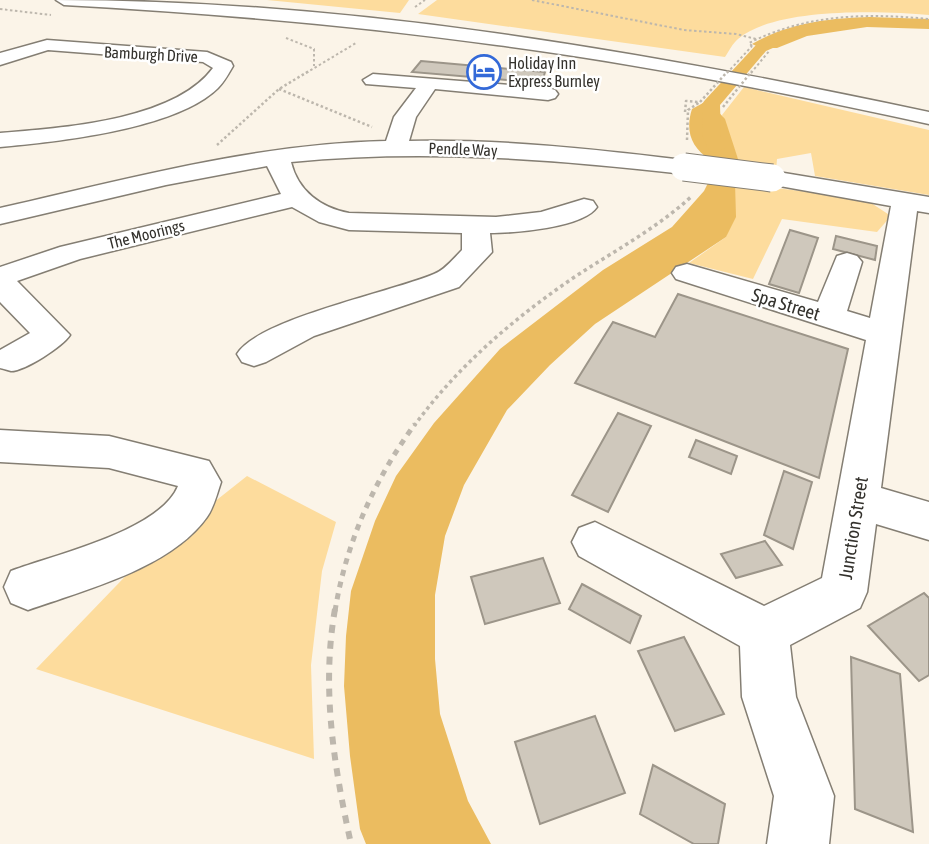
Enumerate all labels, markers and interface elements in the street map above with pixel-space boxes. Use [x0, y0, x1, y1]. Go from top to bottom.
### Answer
street label: Bamburgh Drive [104, 43, 198, 66]
hotel icon: Holiday Inn Express Burnley [465, 53, 503, 91]
place label: Holiday Inn Express Burnley [508, 54, 600, 91]
street label: Pendle Way [428, 139, 498, 160]
street label: The Moorings [106, 216, 187, 253]
street label: Spa Street [749, 283, 823, 325]
street label: Junction Street [834, 475, 872, 581]

